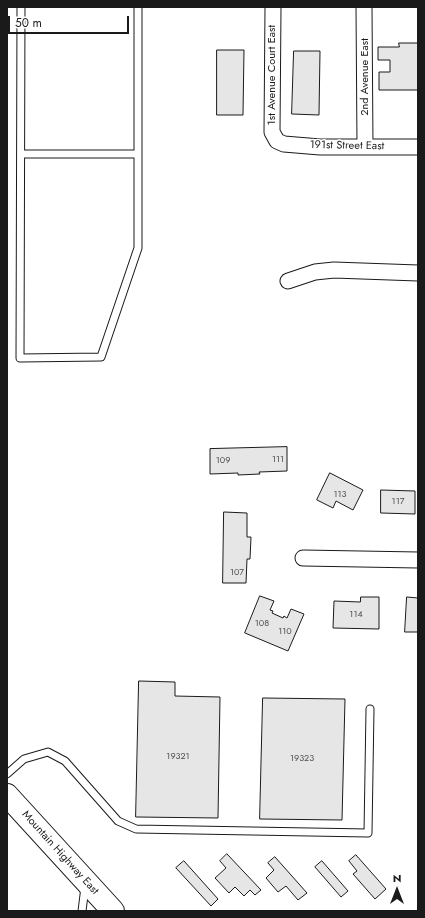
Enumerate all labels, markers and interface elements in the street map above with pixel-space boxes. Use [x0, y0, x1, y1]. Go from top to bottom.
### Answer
scale bar [10, 8, 131, 34]
text: 50 m [15, 14, 42, 32]
street label: 1st Avenue Court East [265, 25, 279, 125]
street label: 2nd Avenue East [358, 38, 372, 116]
street label: 191st Street East [310, 139, 384, 153]
house number: 111 [272, 455, 284, 465]
house number: 109 [216, 456, 230, 466]
house number: 113 [333, 490, 347, 500]
house number: 117 [392, 497, 404, 507]
house number: 107 [230, 568, 244, 578]
house number: 114 [349, 610, 363, 620]
house number: 108 [255, 619, 269, 629]
house number: 110 [278, 627, 292, 637]
house number: 19321 [166, 752, 190, 762]
house number: 19323 [290, 754, 314, 764]
street label: Mountain Highway East [19, 808, 101, 898]
north arrow [377, 870, 417, 910]
text: N [393, 870, 401, 886]

